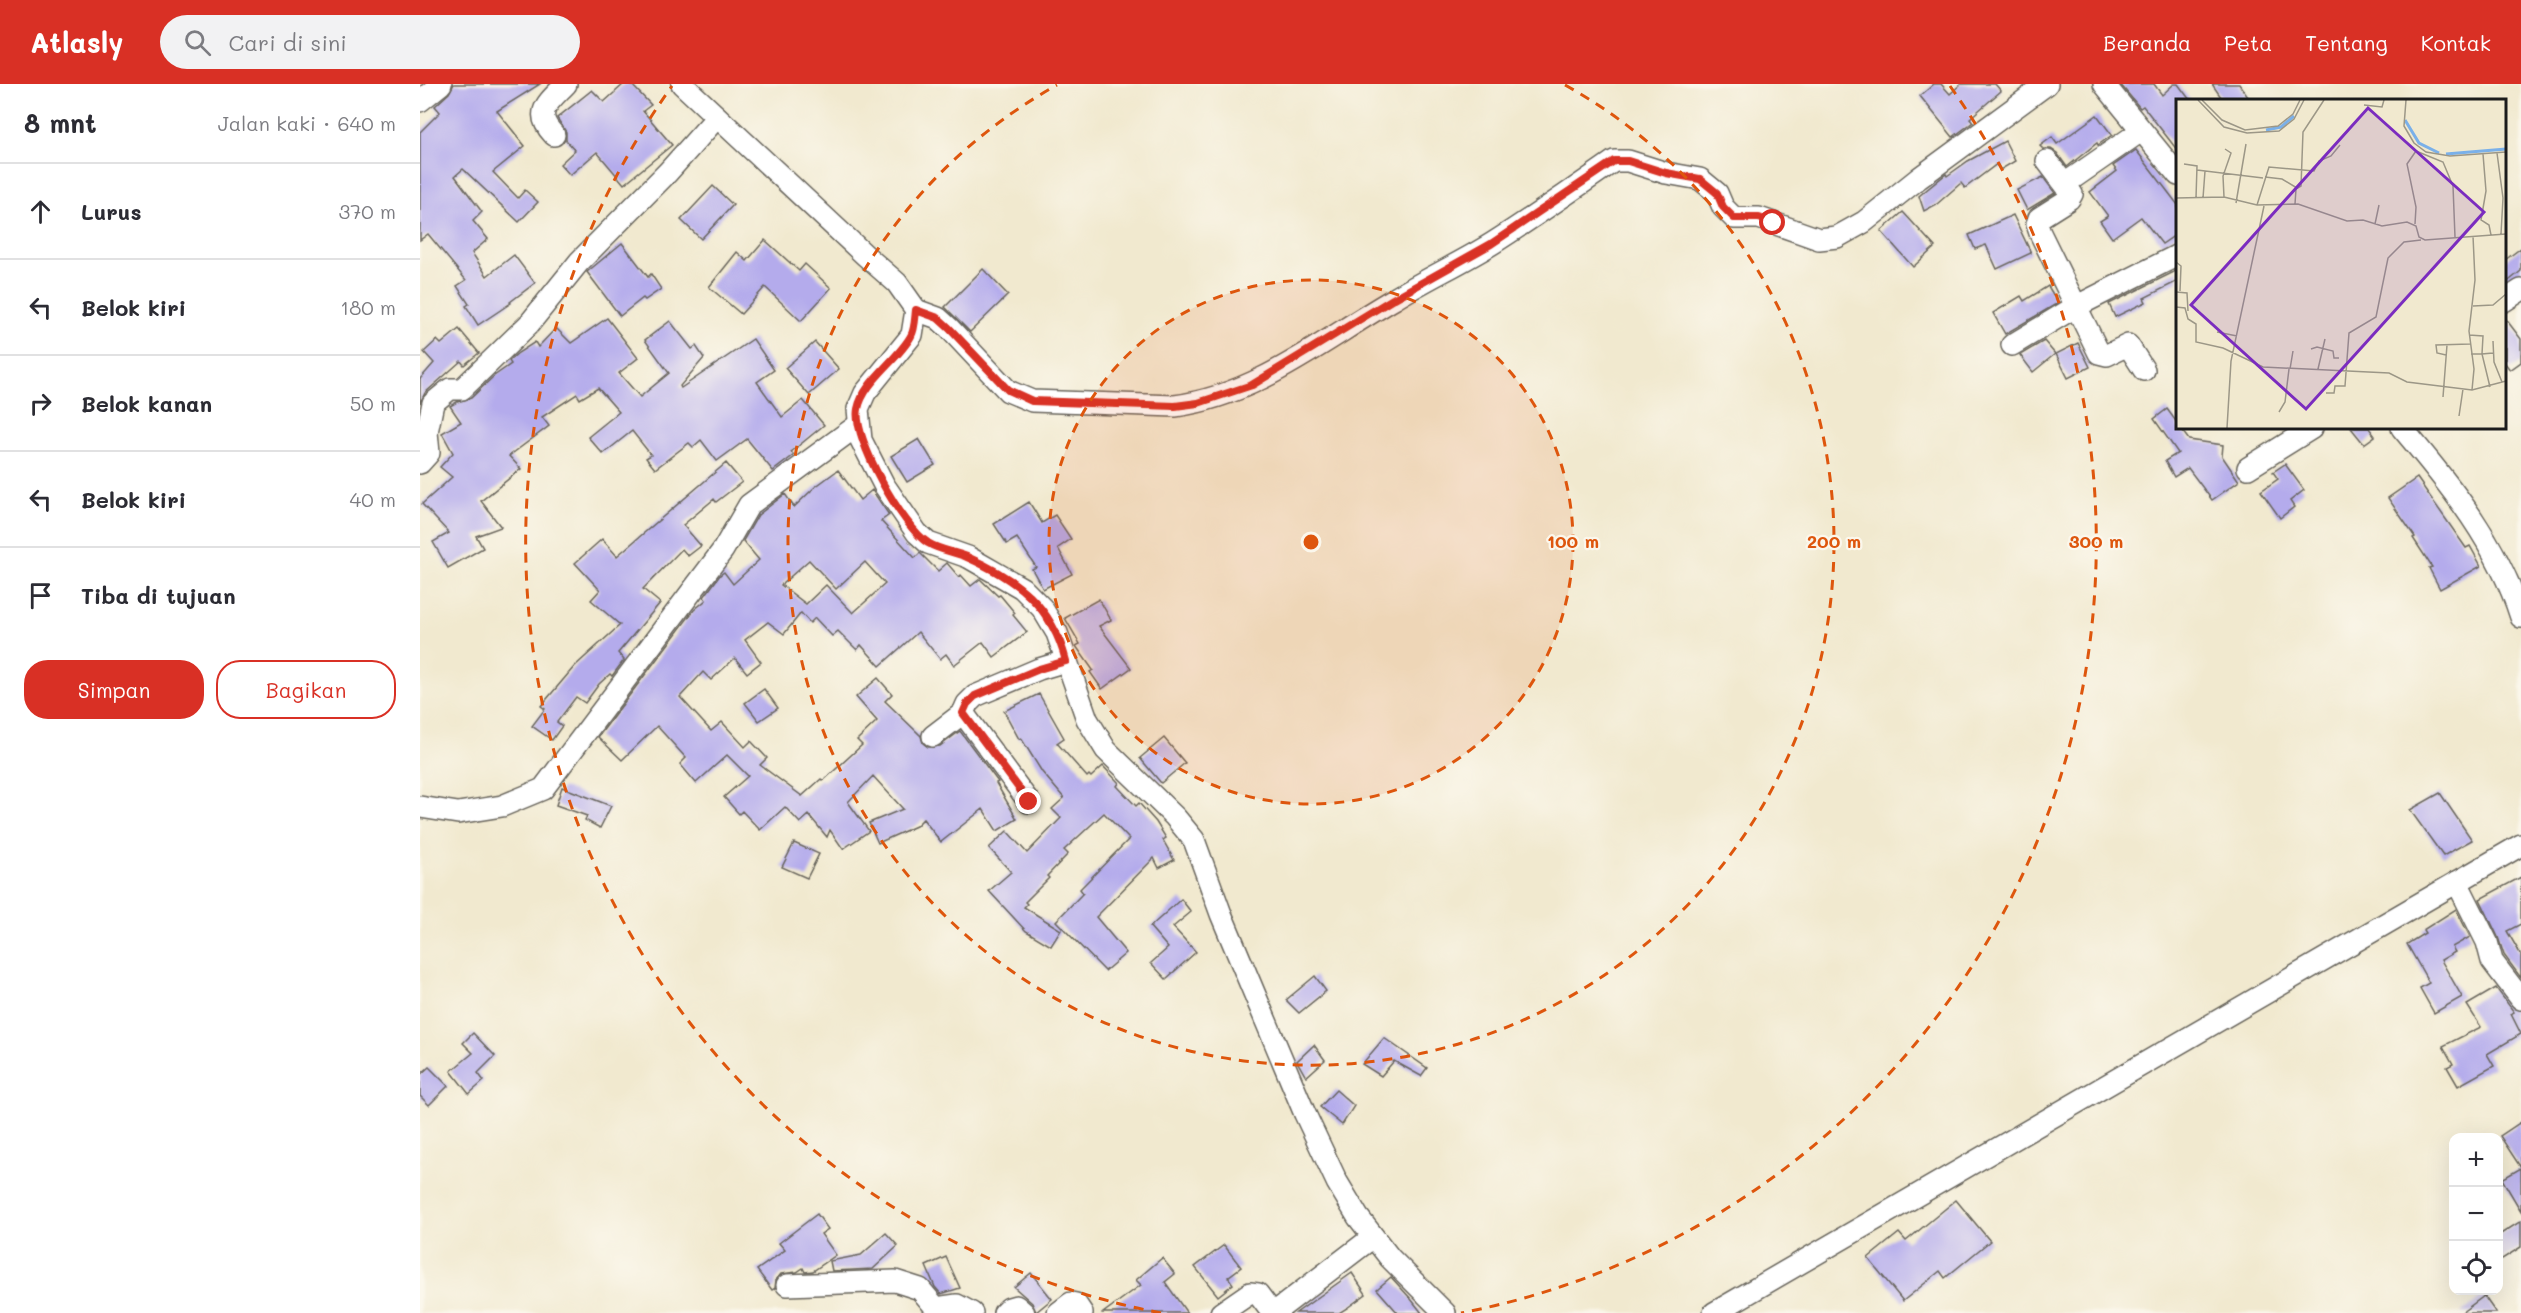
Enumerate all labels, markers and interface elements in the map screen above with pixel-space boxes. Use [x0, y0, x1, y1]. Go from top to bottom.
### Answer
search box [160, 15, 580, 69]
text: Atlasly [30, 24, 124, 60]
icon: search [181, 26, 214, 59]
text: Cari di sini [229, 28, 347, 57]
text: Beranda [2103, 29, 2191, 56]
text: Peta [2224, 29, 2272, 56]
text: Tentang [2305, 29, 2388, 56]
text: Kontak [2421, 29, 2491, 56]
inset map [2176, 99, 2506, 429]
text: 8 mnt [24, 106, 97, 140]
text: Jalan kaki · 640 m [218, 110, 396, 136]
icon: ahead [24, 195, 57, 228]
text: Lurus [81, 197, 142, 226]
text: 370 m [338, 198, 396, 224]
route start [1759, 209, 1785, 235]
icon: left [24, 291, 57, 324]
text: Belok kiri [81, 293, 186, 322]
text: 180 m [340, 294, 396, 320]
icon: right [24, 387, 57, 420]
text: Belok kanan [81, 389, 212, 418]
text: 50 m [350, 390, 396, 416]
icon: left [24, 483, 57, 516]
text: Belok kiri [81, 485, 186, 514]
text: 40 m [350, 486, 396, 512]
text: 100 m [1547, 529, 1599, 553]
text: 200 m [1807, 529, 1861, 553]
text: 300 m [2069, 529, 2123, 553]
centre of rings [1301, 532, 1321, 552]
icon: arrive [24, 579, 57, 612]
text: Tiba di tujuan [81, 581, 236, 610]
button: Simpan [24, 660, 204, 719]
button: Bagikan [216, 660, 396, 719]
route end [1015, 788, 1041, 814]
map controls [2449, 1133, 2503, 1295]
button: + [2449, 1133, 2503, 1187]
button: − [2449, 1187, 2503, 1241]
button: locate [2449, 1241, 2503, 1295]

